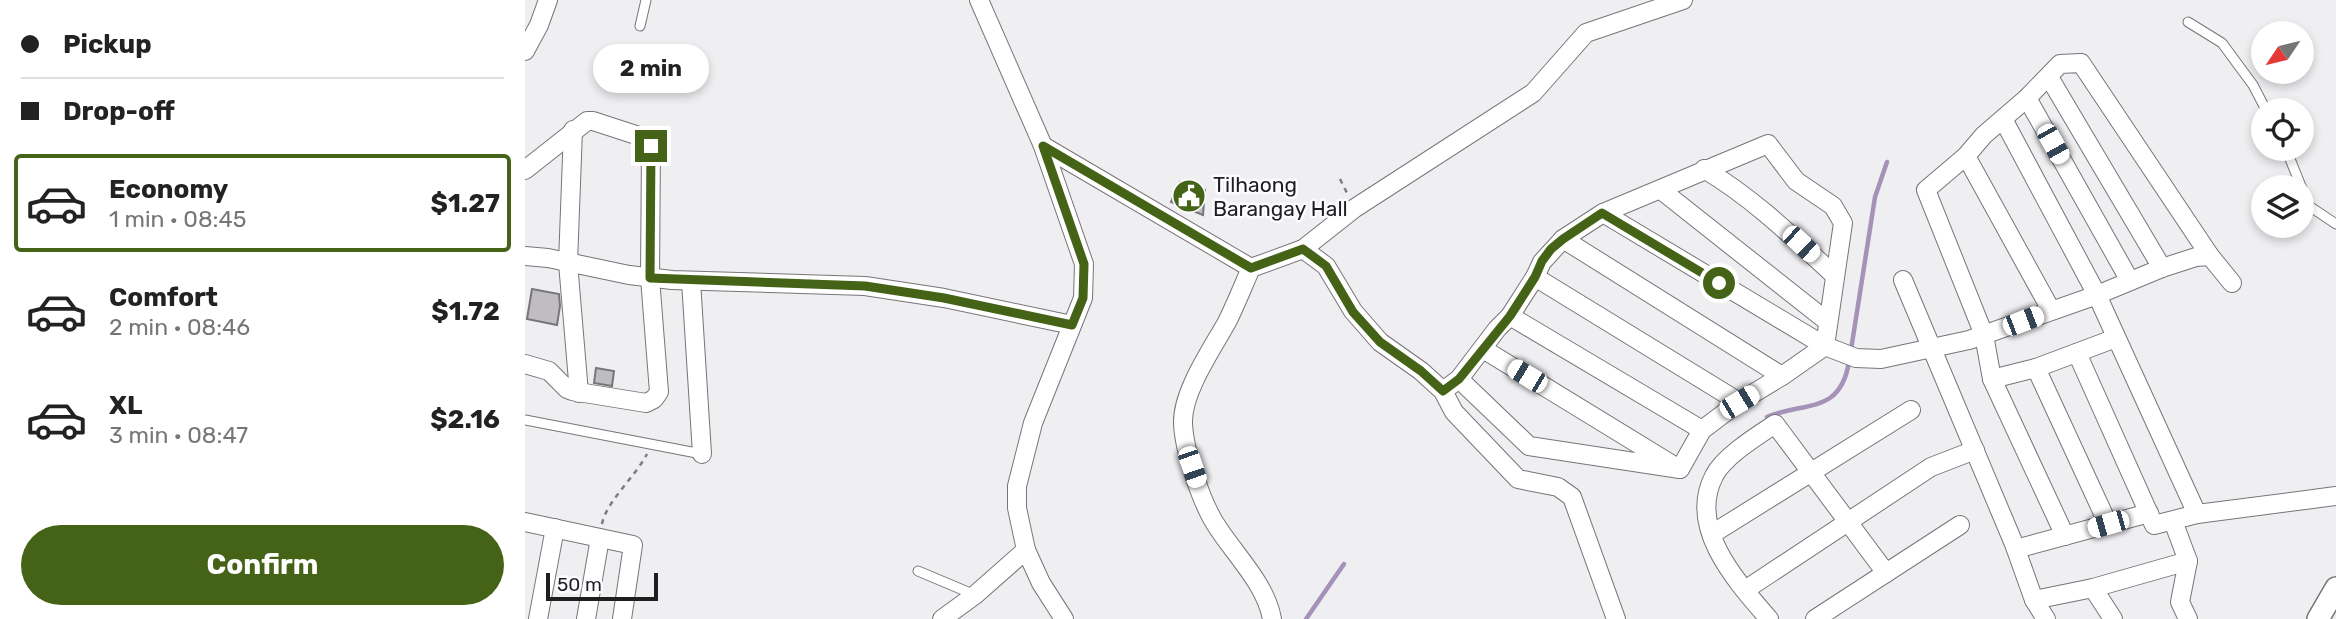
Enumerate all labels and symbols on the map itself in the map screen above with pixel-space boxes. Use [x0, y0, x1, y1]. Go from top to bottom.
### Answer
north arrow [2251, 21, 2313, 84]
callout: 2 min [593, 44, 709, 94]
car [2034, 121, 2073, 167]
route end [635, 130, 667, 162]
place label: Tilhaong Barangay Hall [1213, 172, 1348, 221]
public building icon: Tilhaong Barangay Hall [1170, 177, 1208, 215]
car [1779, 222, 1824, 266]
route start [1703, 267, 1735, 299]
car [2000, 304, 2047, 338]
car [1504, 356, 1551, 396]
car [1716, 382, 1763, 422]
car [1176, 444, 1209, 490]
car [2085, 508, 2132, 540]
scale bar [546, 570, 658, 602]

